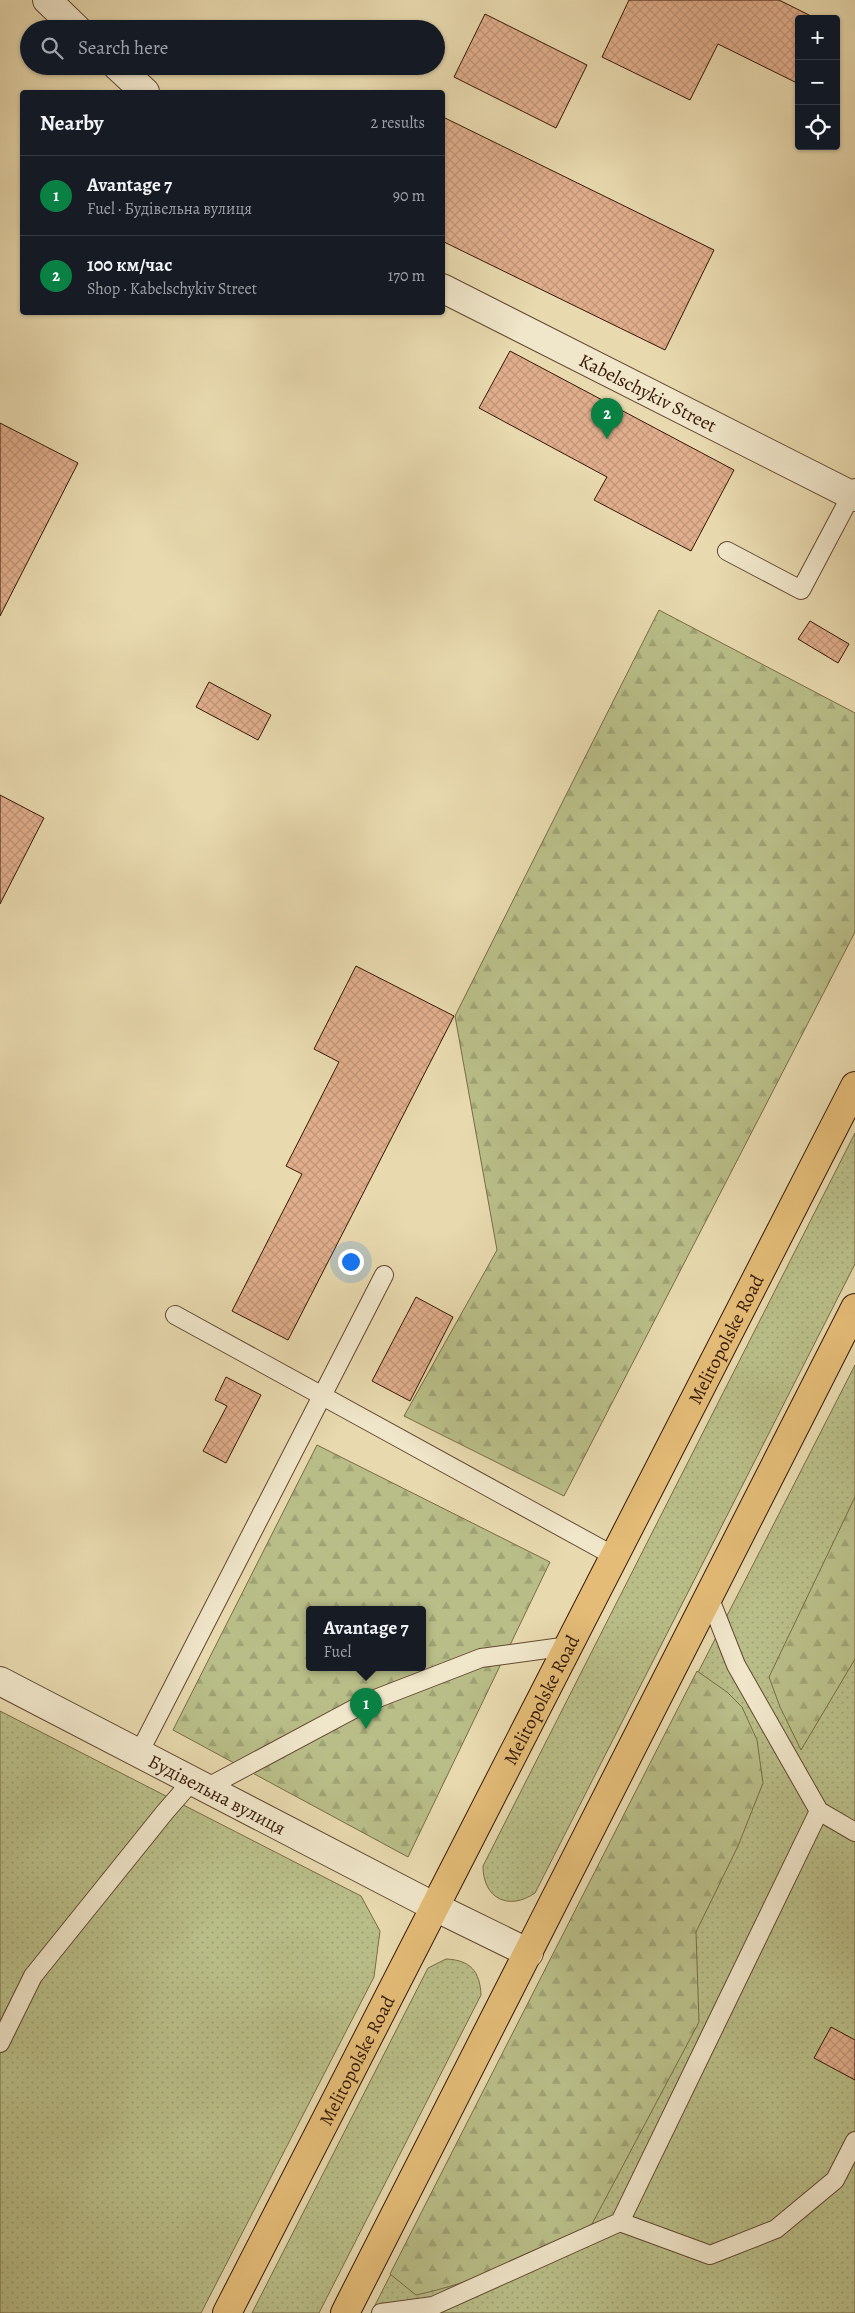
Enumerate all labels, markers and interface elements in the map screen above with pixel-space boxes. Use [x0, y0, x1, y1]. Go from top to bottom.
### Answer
map controls [795, 15, 840, 150]
button: + [795, 15, 840, 60]
search box [20, 20, 445, 75]
icon: search [38, 34, 66, 62]
text: Search here [78, 35, 168, 61]
button: − [795, 60, 840, 105]
button: locate [795, 105, 840, 150]
text: Nearby [40, 109, 103, 137]
text: 2 results [370, 112, 425, 134]
text: Avantage 7 [87, 172, 172, 198]
text: 1 [53, 185, 59, 207]
text: 90 m [393, 185, 425, 207]
text: Fuel · Будівельна вулиця [87, 198, 252, 220]
text: 100 км/час [87, 252, 172, 278]
text: 2 [52, 265, 60, 287]
text: 170 m [388, 265, 425, 287]
text: Shop · Kabelschykiv Street [87, 278, 257, 300]
street label: Kabelschykiv Street [574, 347, 721, 439]
pin: 2 [591, 398, 623, 439]
your location [338, 1249, 364, 1275]
street label: Melitopolske Road [682, 1269, 771, 1409]
popup [306, 1606, 426, 1671]
text: Avantage 7 [323, 1615, 409, 1641]
street label: Melitopolske Road [498, 1630, 586, 1770]
text: Fuel [323, 1641, 351, 1663]
pin: 1 [350, 1688, 382, 1729]
street label: Будівельна вулиця [144, 1748, 290, 1841]
street label: Melitopolske Road [313, 1990, 402, 2130]

